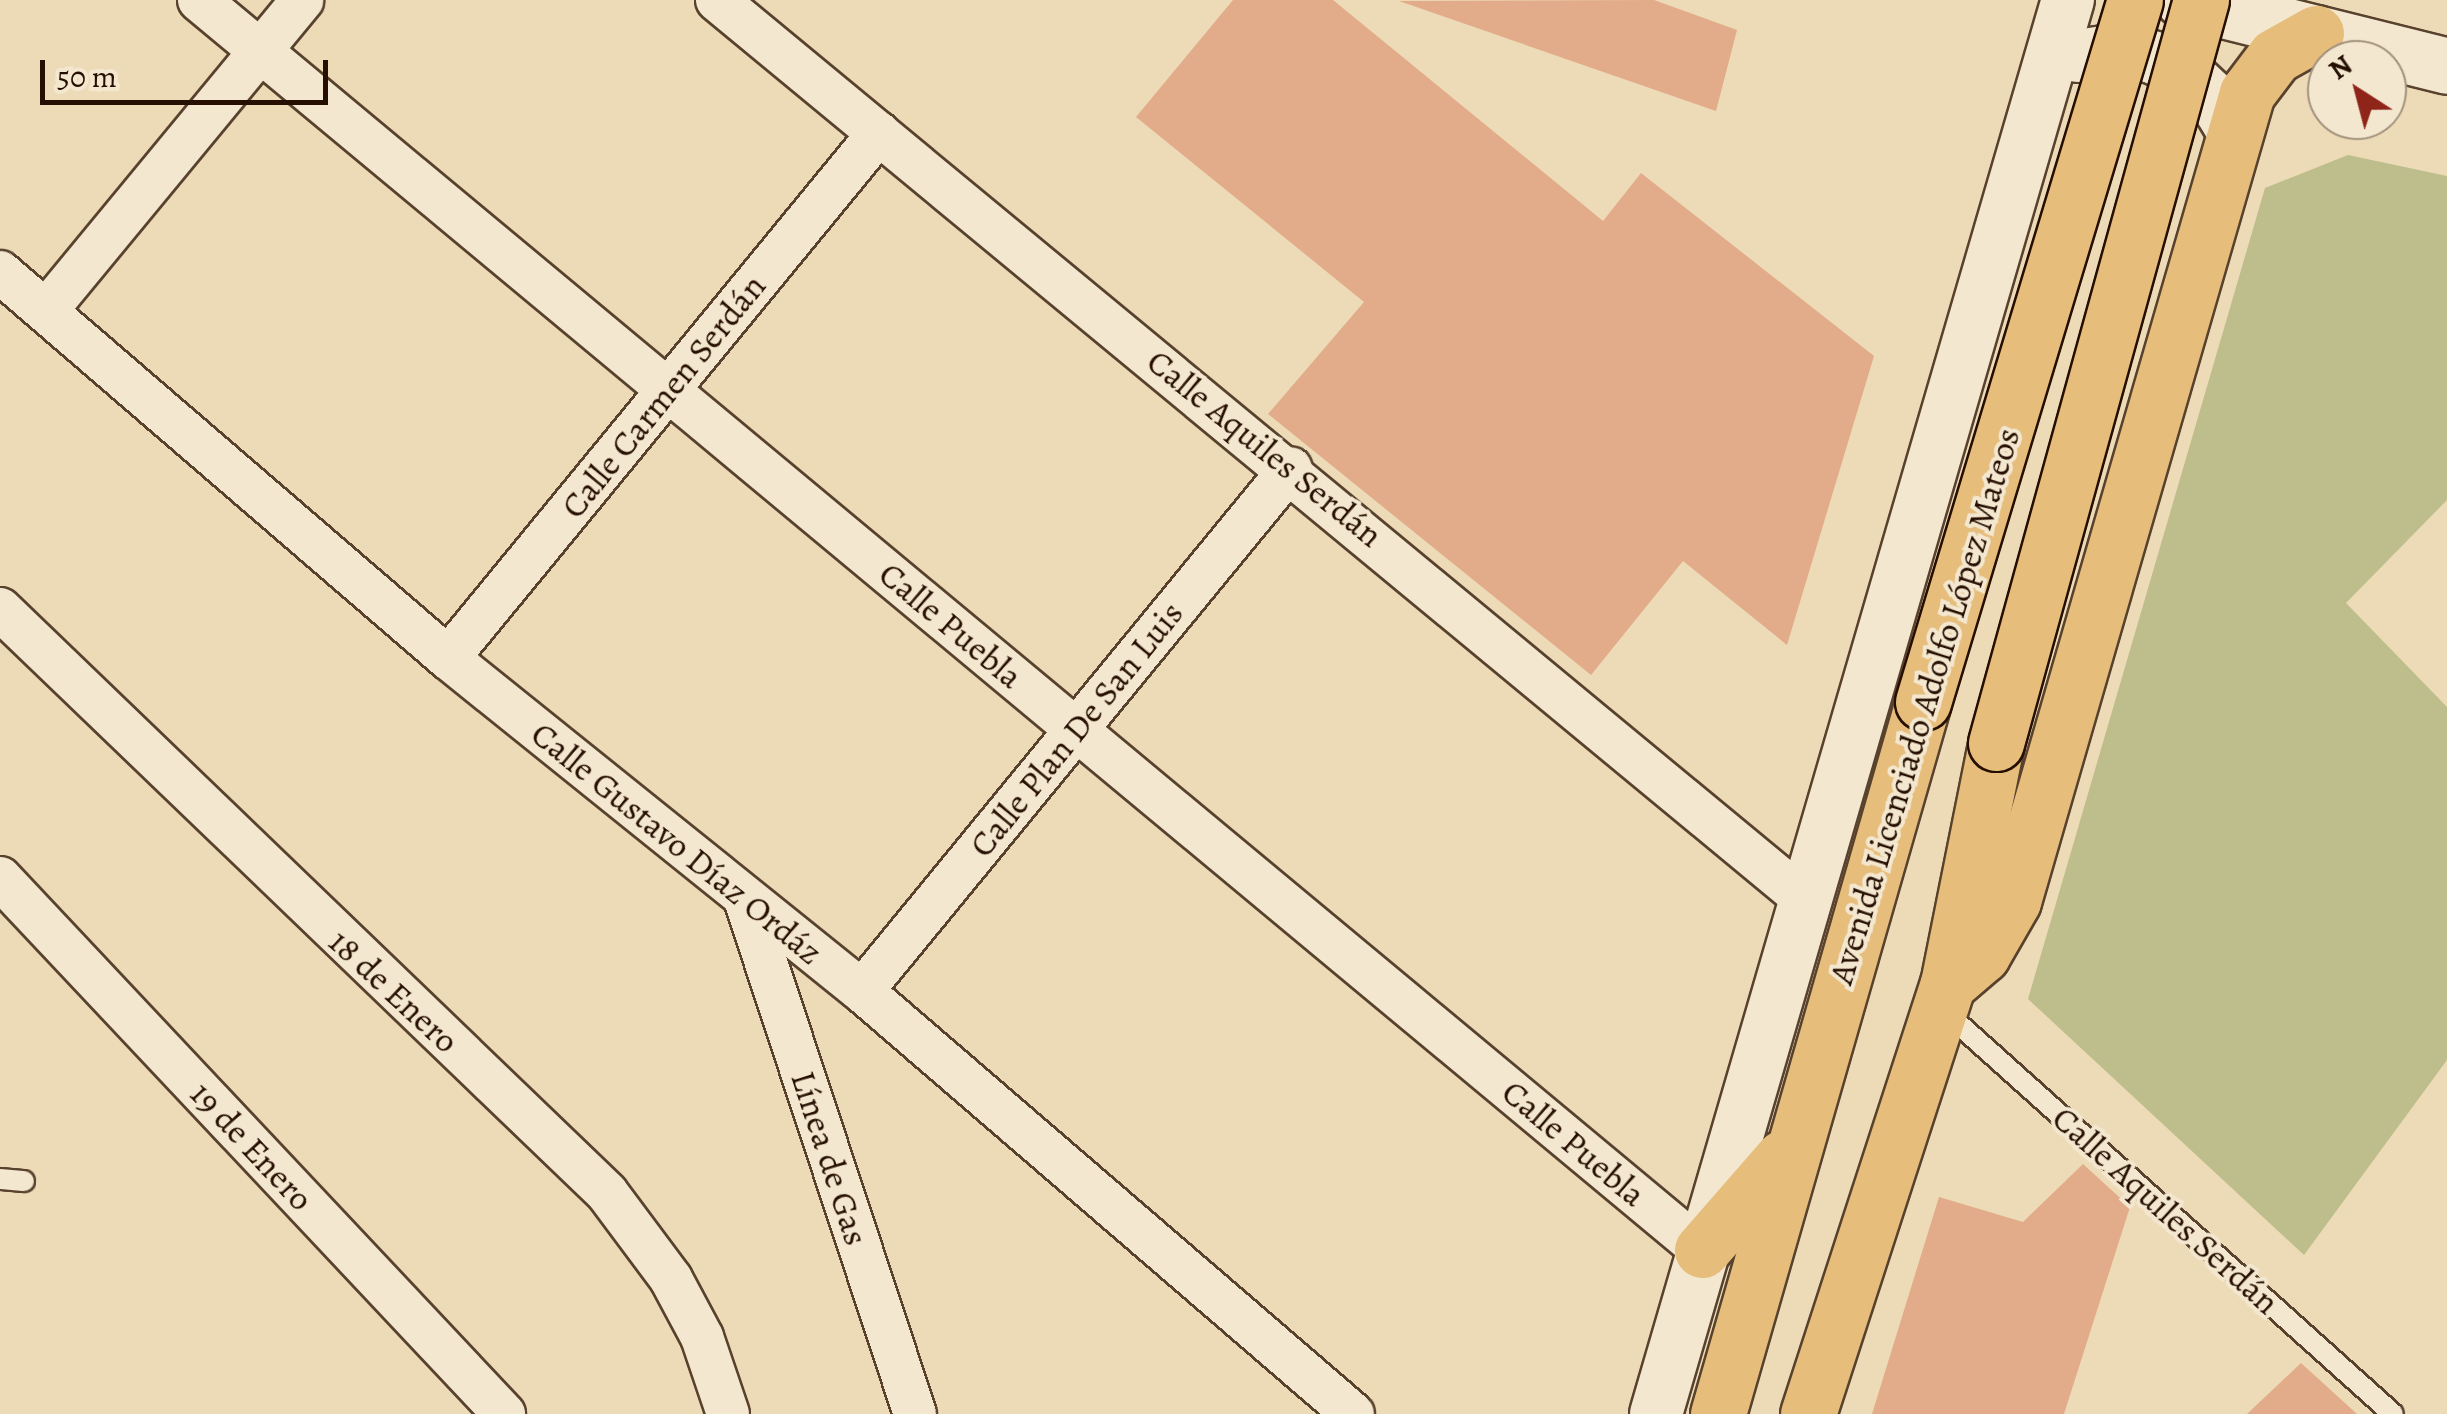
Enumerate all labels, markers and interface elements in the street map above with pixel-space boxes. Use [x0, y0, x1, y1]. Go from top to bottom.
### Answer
scale bar [45, 40, 332, 102]
north arrow [2307, 40, 2407, 140]
text: N [2321, 46, 2360, 89]
text: 50 m [57, 57, 117, 97]
street label: Calle Carmen Serdán [552, 266, 774, 526]
street label: Calle Aquiles Serdán [1139, 340, 1391, 556]
street label: Avenida Licenciado Adolfo López Mateos [1819, 423, 2029, 989]
street label: Calle Puebla [871, 553, 1031, 697]
street label: Calle Plan De San Luis [960, 593, 1192, 865]
street label: Calle Gustavo Díaz Ordáz [523, 713, 831, 973]
street label: 18 de Enero [320, 920, 468, 1062]
street label: Línea de Gas [782, 1066, 878, 1250]
street label: Calle Puebla [1494, 1071, 1654, 1215]
street label: 19 de Enero [182, 1073, 322, 1219]
street label: Calle Aquiles Serdán [2044, 1097, 2288, 1323]

